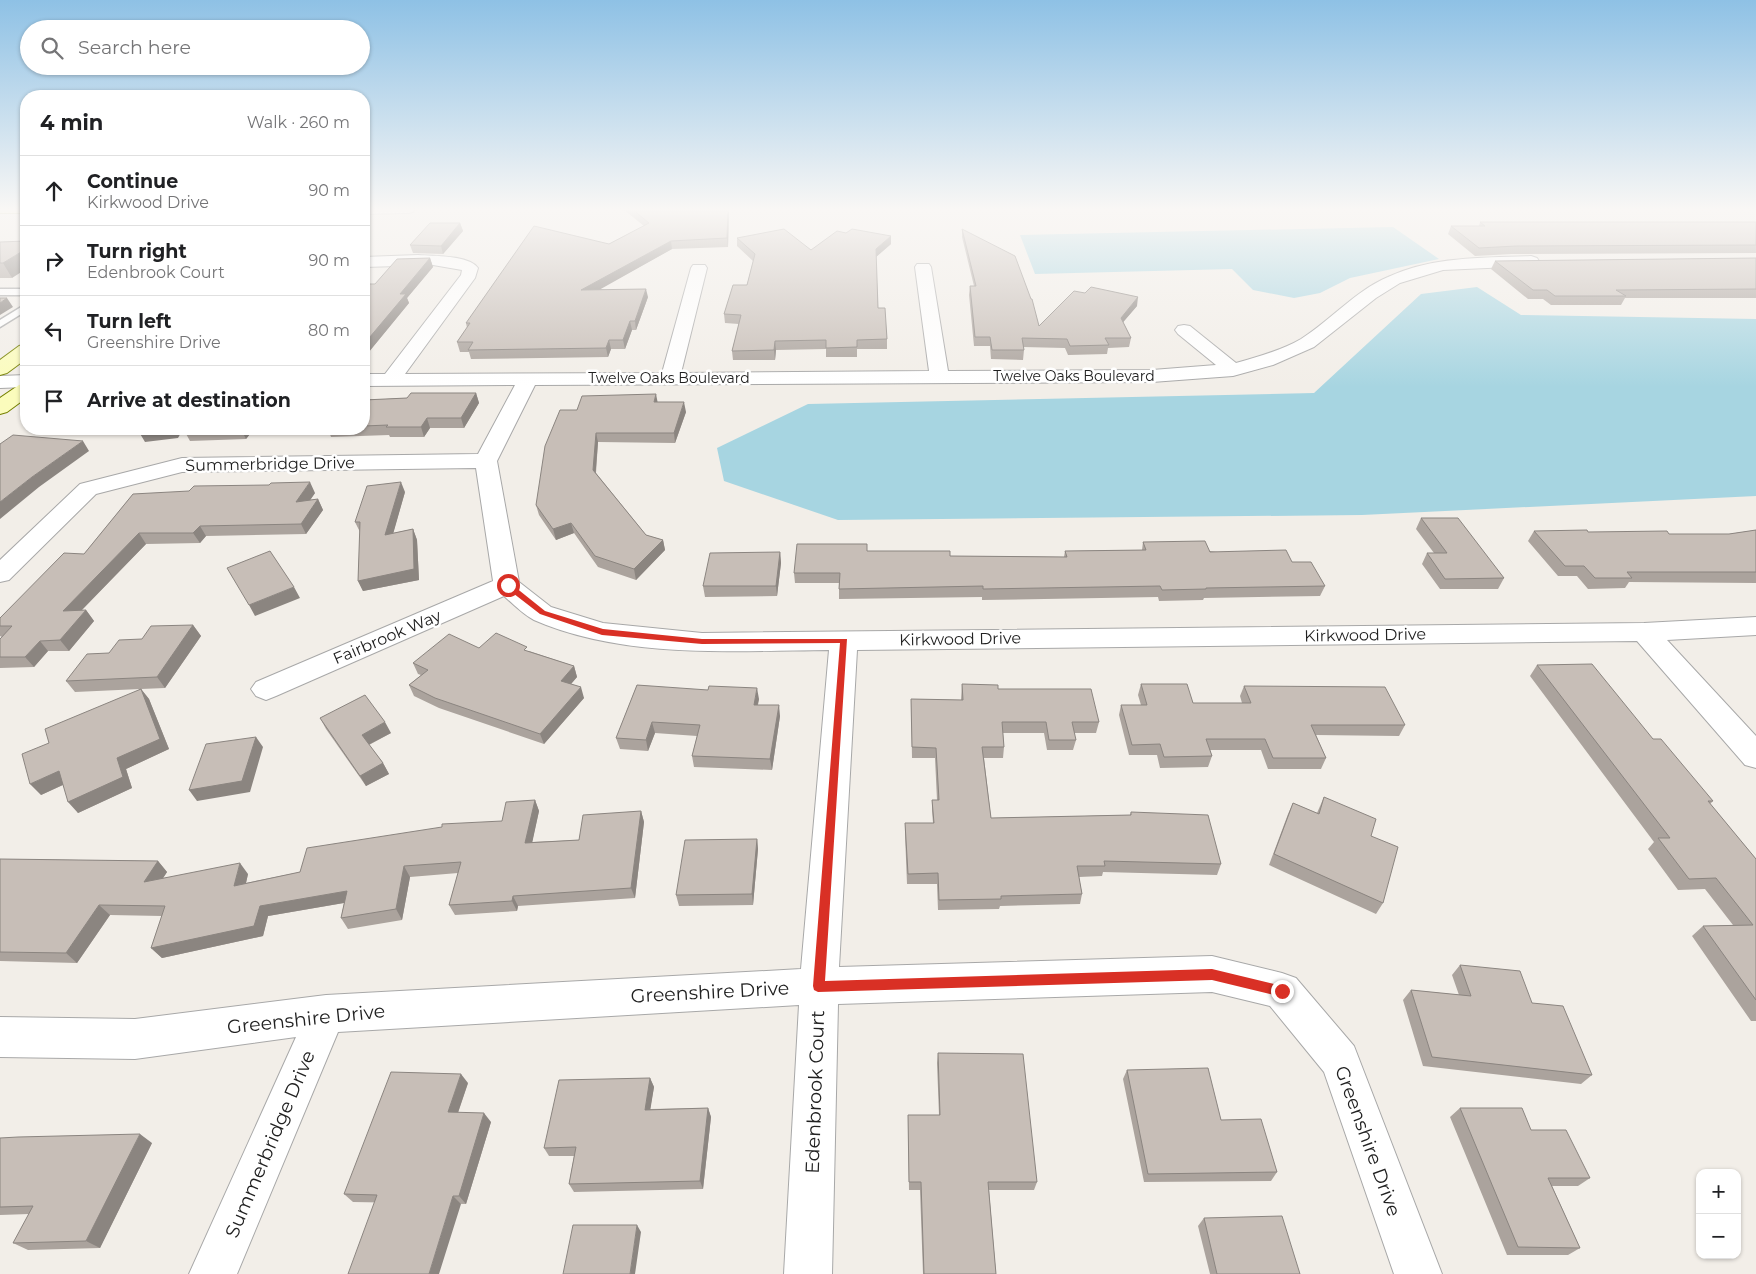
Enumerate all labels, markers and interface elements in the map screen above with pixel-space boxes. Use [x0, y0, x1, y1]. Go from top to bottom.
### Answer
search box [20, 20, 370, 75]
icon: search [38, 34, 66, 62]
text: Search here [78, 36, 191, 59]
text: 4 min [40, 110, 103, 135]
text: Walk · 260 m [247, 113, 350, 132]
text: Continue [87, 170, 178, 193]
icon: ahead [40, 177, 68, 205]
text: 90 m [308, 181, 350, 200]
text: Kirkwood Drive [87, 193, 209, 212]
text: Turn right [87, 240, 187, 263]
icon: right [40, 247, 68, 275]
text: 90 m [308, 251, 350, 270]
text: Edenbrook Court [87, 263, 225, 282]
text: Turn left [87, 310, 172, 333]
icon: left [40, 317, 68, 345]
text: 80 m [308, 321, 350, 340]
text: Greenshire Drive [87, 333, 221, 352]
street label: Twelve Oaks Boulevard [993, 367, 1155, 385]
street label: Twelve Oaks Boulevard [588, 369, 750, 387]
icon: arrive [40, 387, 68, 415]
text: Arrive at destination [87, 389, 291, 412]
street label: Summerbridge Drive [185, 453, 355, 475]
route start [497, 574, 520, 597]
street label: Fairbrook Way [330, 606, 444, 668]
street label: Kirkwood Drive [1304, 624, 1426, 646]
street label: Kirkwood Drive [899, 628, 1021, 650]
street label: Greenshire Drive [630, 976, 790, 1008]
route end [1271, 980, 1294, 1003]
street label: Greenshire Drive [226, 999, 386, 1039]
street label: Edenbrook Court [801, 1010, 829, 1174]
street label: Summerbridge Drive [220, 1047, 320, 1241]
street label: Greenshire Drive [1330, 1063, 1406, 1219]
map controls [1696, 1169, 1741, 1259]
button: + [1696, 1169, 1741, 1214]
button: − [1696, 1214, 1741, 1259]

